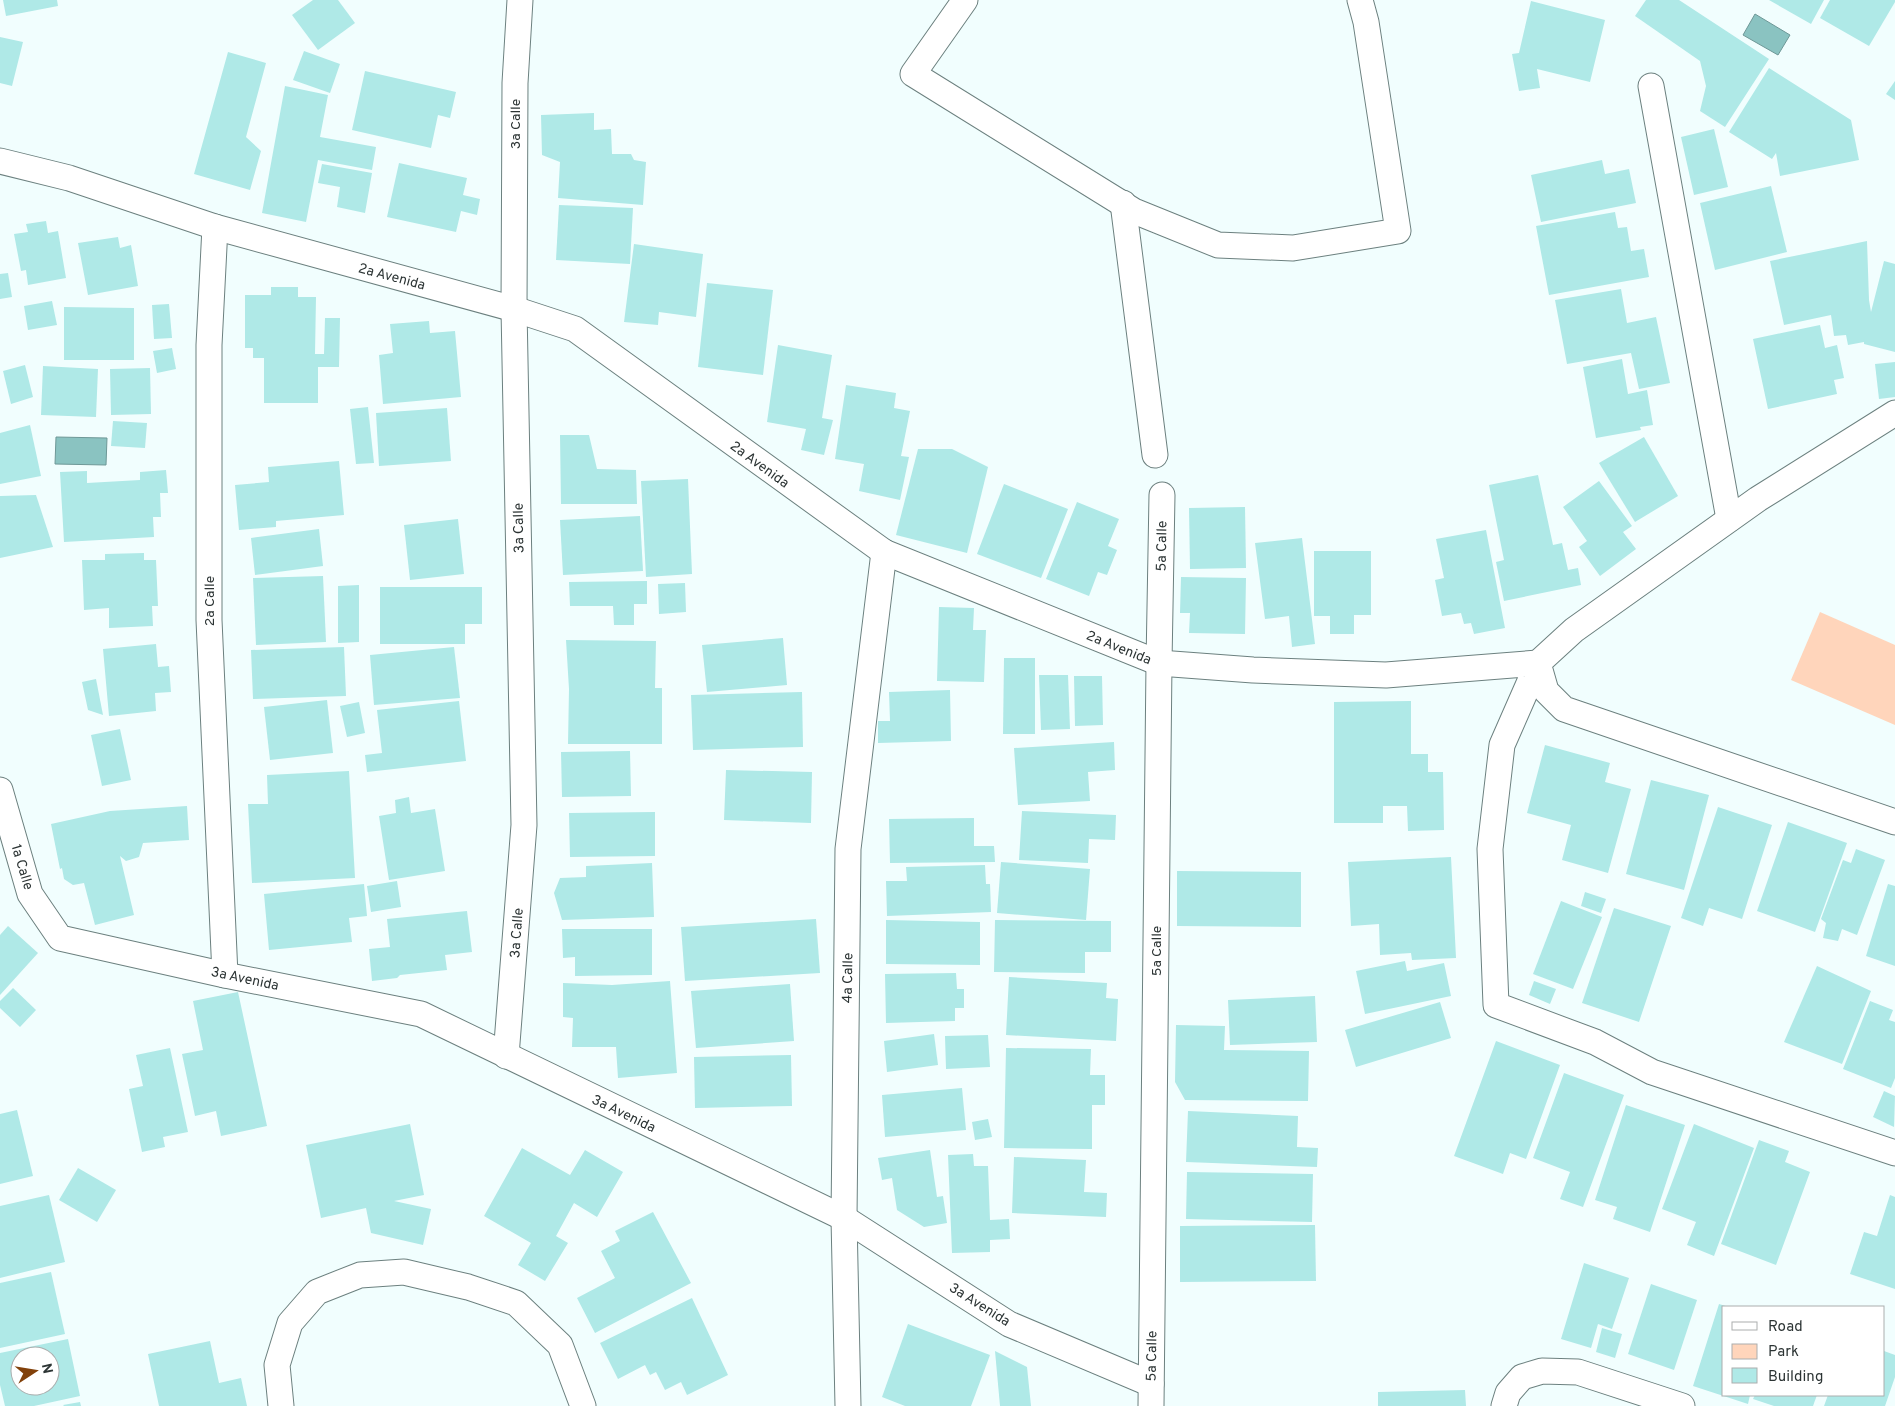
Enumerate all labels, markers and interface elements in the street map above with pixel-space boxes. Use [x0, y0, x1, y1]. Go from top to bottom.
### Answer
street label: 3a Calle [508, 99, 525, 149]
street label: 2a Avenida [356, 260, 427, 295]
street label: 2a Avenida [726, 438, 792, 492]
street label: 3a Calle [511, 503, 528, 553]
street label: 5a Calle [1154, 521, 1171, 571]
street label: 2a Calle [202, 576, 219, 626]
street label: 2a Avenida [1083, 628, 1154, 669]
street label: 1a Calle [7, 843, 37, 892]
street label: 3a Calle [507, 907, 528, 959]
street label: 5a Calle [1149, 926, 1166, 976]
street label: 4a Calle [840, 953, 857, 1003]
street label: 3a Avenida [209, 964, 280, 995]
street label: 3a Avenida [589, 1092, 658, 1137]
street label: 3a Avenida [945, 1280, 1013, 1331]
legend [1722, 1306, 1885, 1396]
text: Road [1768, 1318, 1803, 1337]
street label: 5a Calle [1144, 1331, 1161, 1381]
text: Park [1768, 1343, 1799, 1362]
north arrow [10, 1346, 60, 1396]
text: N [37, 1362, 56, 1375]
text: Building [1768, 1368, 1823, 1387]

